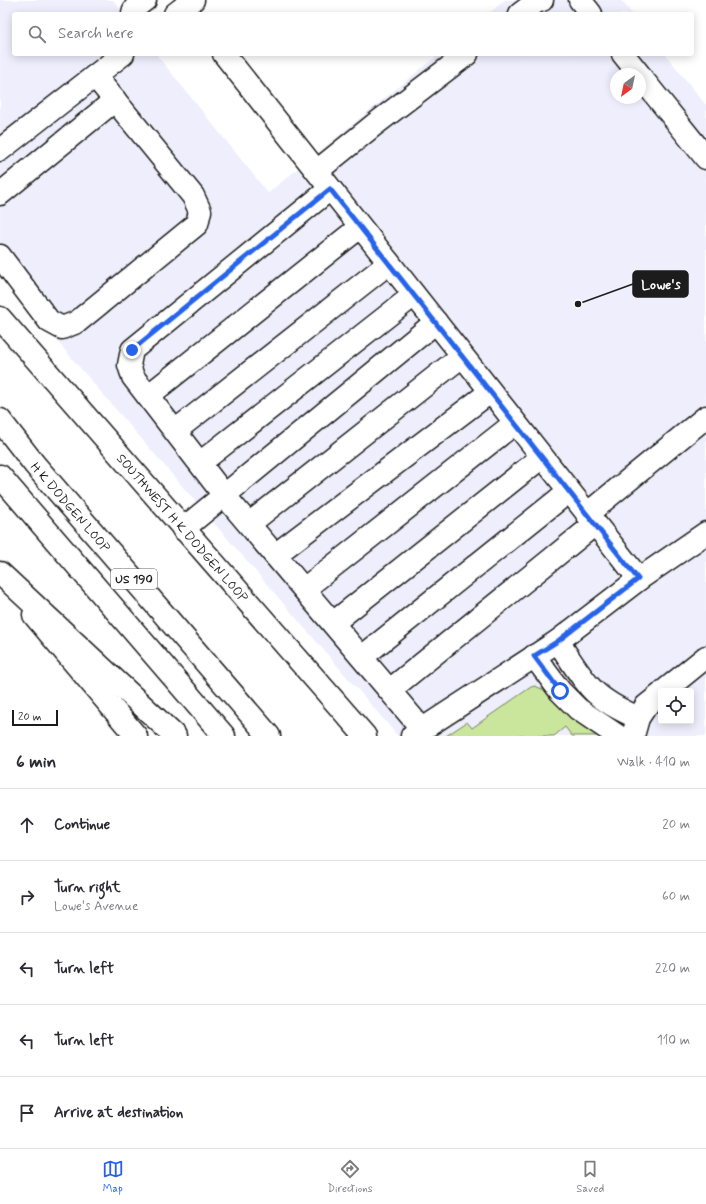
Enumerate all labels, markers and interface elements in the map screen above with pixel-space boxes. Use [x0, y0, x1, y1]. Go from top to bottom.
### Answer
search box [12, 12, 694, 56]
icon: search [26, 23, 48, 45]
text: Search here [58, 24, 134, 44]
north arrow [610, 68, 646, 104]
callout: Lowe's [633, 271, 688, 297]
text: Lowe's [641, 276, 681, 294]
route end [123, 341, 141, 359]
street label: SOUTHWEST H K DODGEN LOOP [112, 451, 252, 607]
street label: H K DODGEN LOOP [26, 459, 114, 557]
road number: US 190 [111, 569, 157, 589]
route start [551, 682, 569, 700]
map controls [658, 688, 694, 724]
button: locate [658, 688, 694, 724]
scale bar [12, 708, 58, 727]
text: 20 m [18, 710, 41, 724]
text: 6 min [16, 751, 56, 773]
text: Walk · 410 m [617, 754, 690, 771]
icon: ahead [16, 814, 38, 836]
text: Continue [54, 815, 110, 835]
text: 20 m [662, 816, 690, 833]
text: Turn right [54, 878, 121, 898]
icon: right [16, 886, 38, 908]
text: 60 m [662, 888, 690, 905]
text: Lowe's Avenue [54, 898, 138, 915]
icon: left [16, 958, 38, 980]
text: Turn left [54, 959, 114, 979]
text: 220 m [655, 960, 690, 977]
icon: left [16, 1030, 38, 1052]
text: Turn left [54, 1031, 114, 1051]
text: 110 m [657, 1032, 690, 1049]
icon: arrive [16, 1102, 38, 1124]
text: Arrive at destination [54, 1103, 183, 1123]
tab: Map [102, 1158, 124, 1196]
tab: Directions [327, 1158, 373, 1196]
tab: Saved [576, 1158, 604, 1196]

